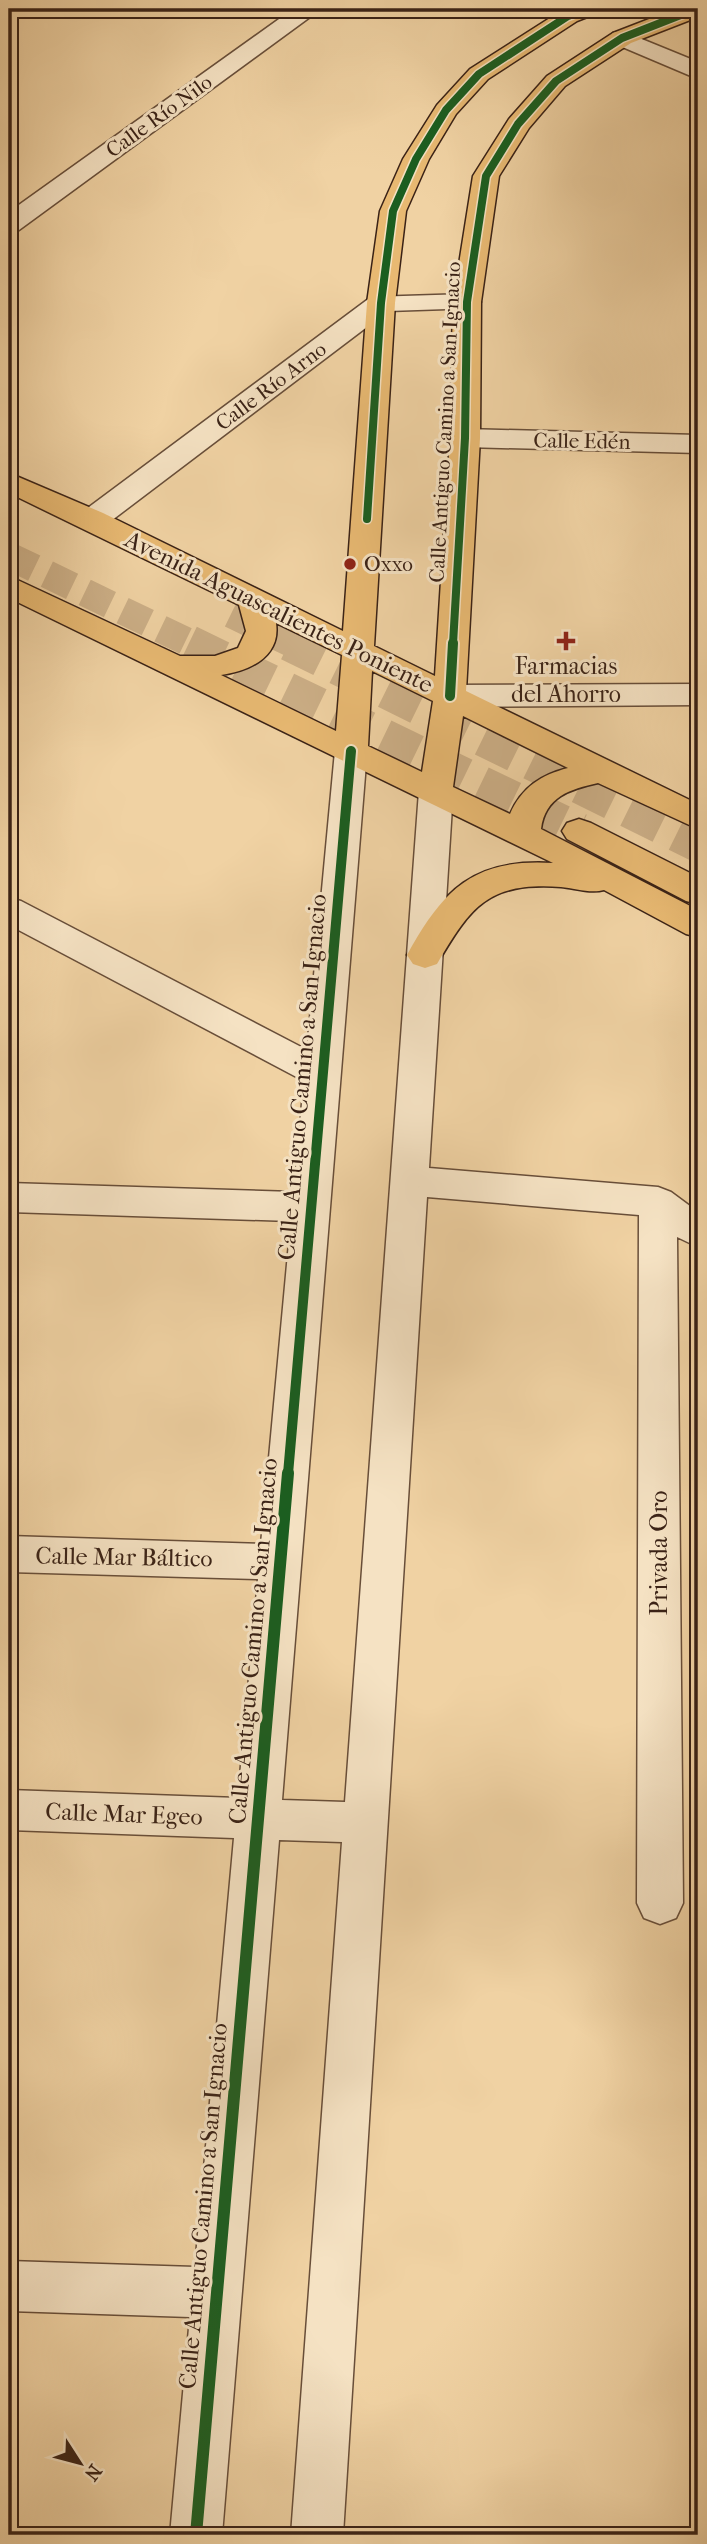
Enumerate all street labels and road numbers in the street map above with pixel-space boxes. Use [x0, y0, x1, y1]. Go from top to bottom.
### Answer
street label: Calle Río Nilo [101, 70, 217, 162]
street label: Calle Antiguo Camino a San Ignacio [425, 261, 465, 583]
street label: Calle Río Arno [211, 337, 331, 435]
street label: Calle Edén [533, 428, 631, 454]
street label: Avenida Aguascalientes Poniente [120, 525, 438, 699]
street label: Calle Antiguo Camino a San Ignacio [272, 893, 332, 1261]
street label: Calle Antiguo Camino a San Ignacio [223, 1457, 283, 1825]
street label: Privada Oro [645, 1491, 673, 1615]
street label: Calle Mar Báltico [35, 1541, 213, 1573]
street label: Calle Mar Egeo [45, 1797, 203, 1831]
street label: Calle Antiguo Camino a San Ignacio [173, 2022, 233, 2390]

